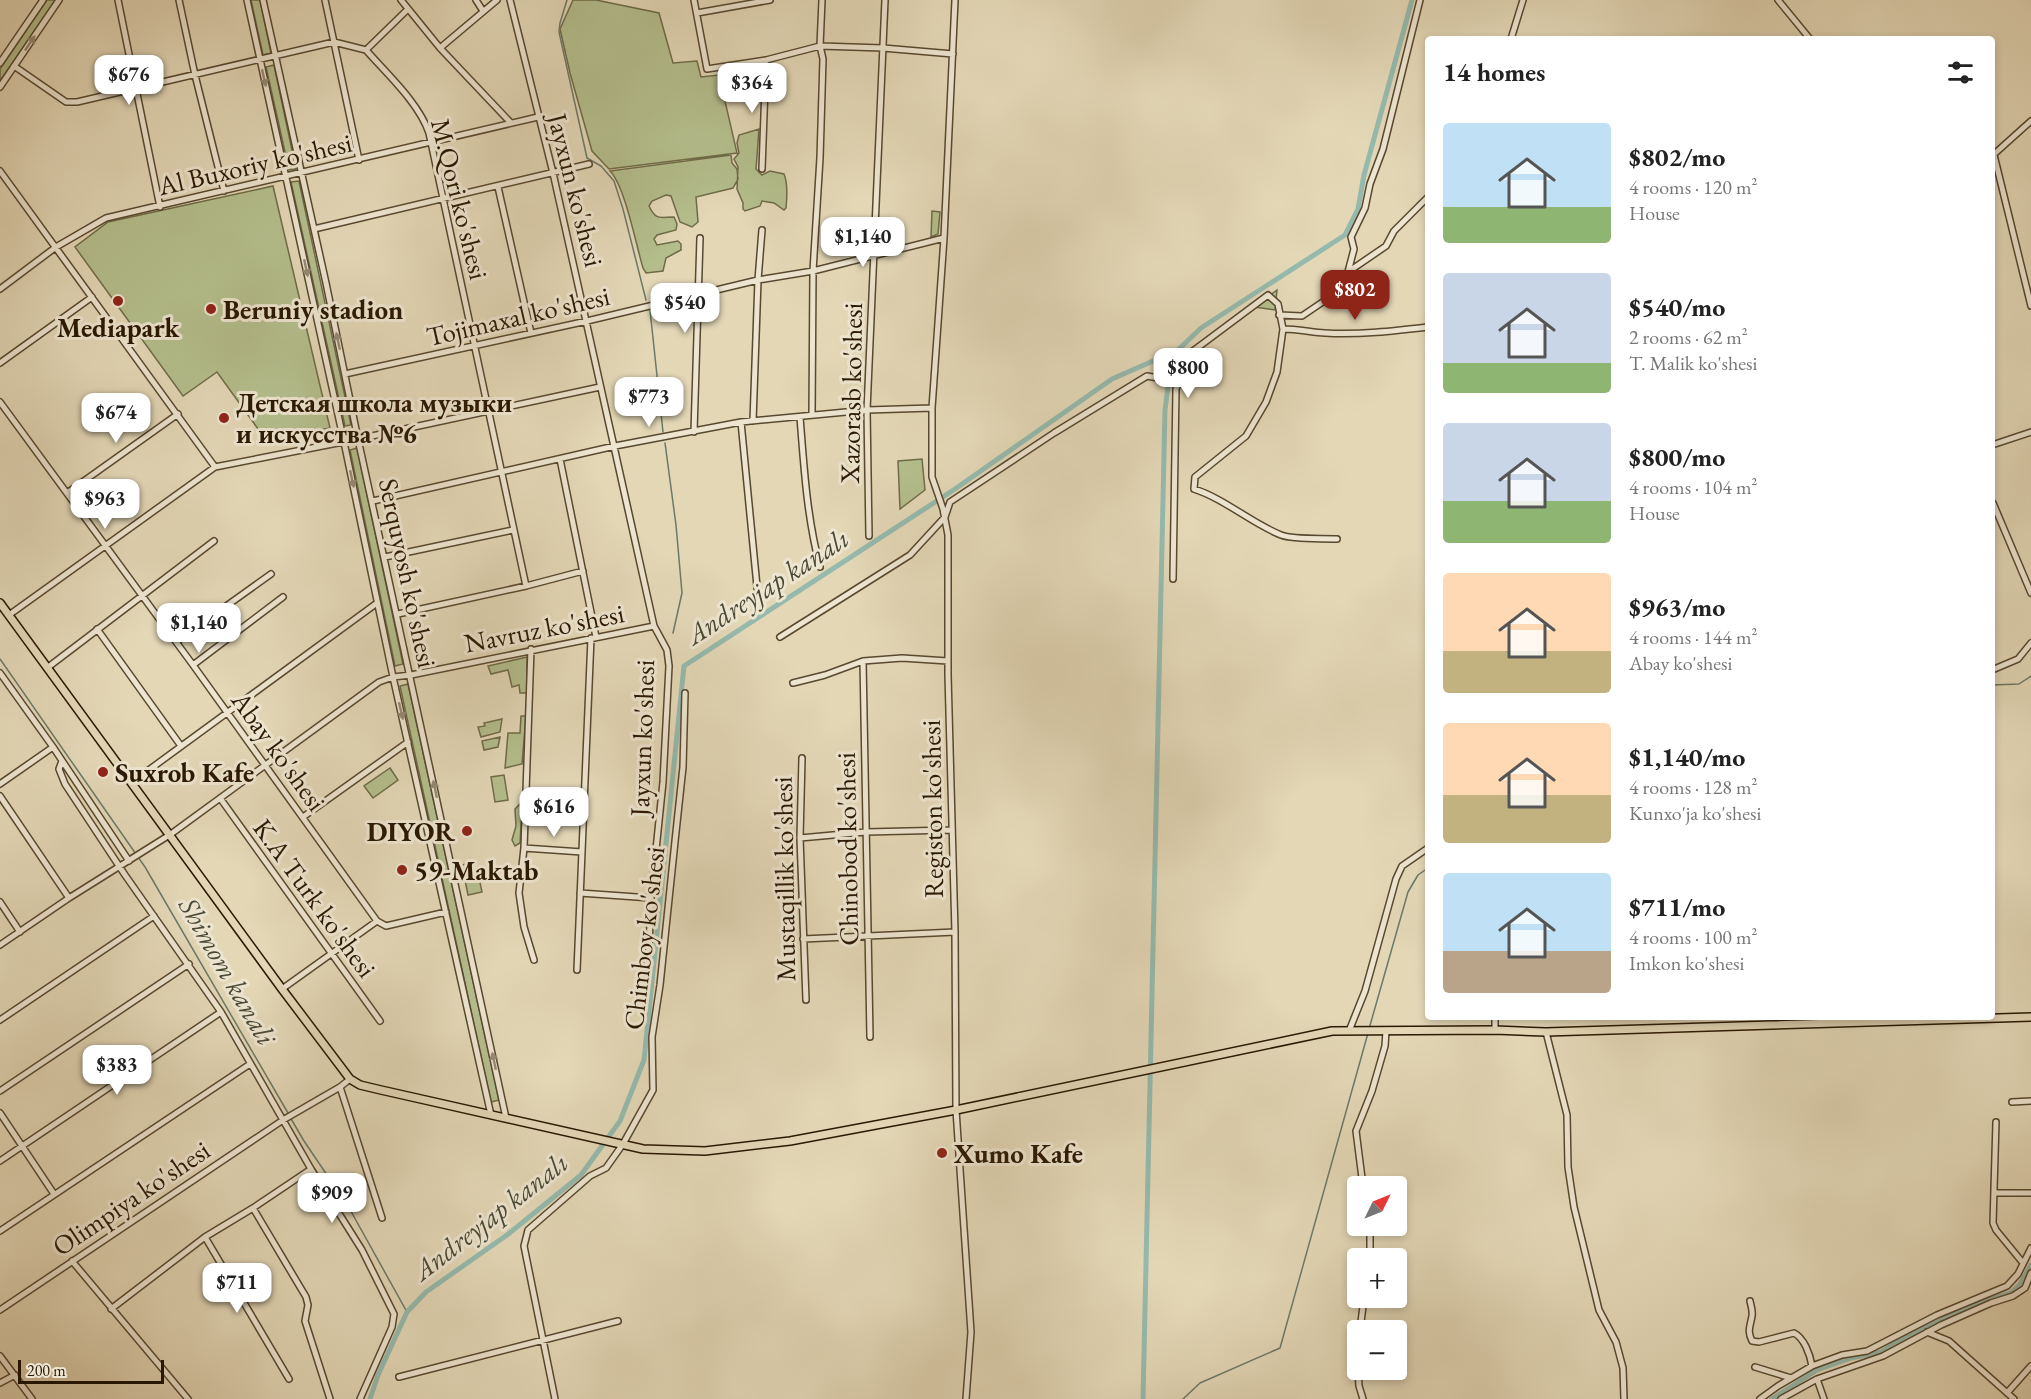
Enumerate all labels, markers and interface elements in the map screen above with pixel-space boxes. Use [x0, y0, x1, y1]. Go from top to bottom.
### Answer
one-way arrow [24, 36, 36, 52]
pin: $676 [93, 55, 165, 106]
text: 14 homes [1443, 55, 1545, 89]
icon: filters [1944, 56, 1977, 89]
text: $676 [109, 61, 149, 87]
pin: $364 [716, 63, 788, 114]
one-way arrow [260, 69, 269, 88]
text: $364 [732, 69, 772, 95]
street label: Jayxun ko'shesi [540, 108, 612, 271]
street label: M.Qori ko'shesi [423, 115, 497, 283]
street label: Al Buxoriy ko'shesi [154, 125, 356, 204]
text: $802/mo [1629, 140, 1725, 174]
icon: home [1491, 147, 1563, 219]
text: 4 rooms · 120 m² [1629, 174, 1757, 200]
text: House [1629, 200, 1680, 226]
pin: $1,140 [814, 217, 912, 268]
text: $1,140 [835, 223, 891, 249]
one-way arrow [302, 259, 311, 278]
pin: $802 [1319, 270, 1391, 321]
text: $802 [1335, 276, 1375, 302]
street label: Tojimaxal ko'shesi [423, 278, 613, 354]
pin: $540 [649, 283, 721, 334]
text: $540 [665, 289, 705, 315]
text: $540/mo [1629, 290, 1725, 324]
place label: Beruniy stadion [223, 292, 403, 327]
marker: Mediapark [111, 294, 125, 308]
icon: home [1491, 297, 1563, 369]
marker: Beruniy stadion [204, 302, 218, 316]
street label: Xazorasb ko'shesi [832, 302, 870, 485]
place label: Mediapark [57, 310, 181, 345]
text: 2 rooms · 62 m² [1629, 324, 1748, 350]
one-way arrow [333, 331, 342, 350]
pin: $800 [1152, 348, 1224, 399]
text: T. Malik ko'shesi [1629, 350, 1757, 376]
text: $800 [1168, 354, 1208, 380]
pin: $773 [613, 377, 685, 428]
text: $773 [629, 383, 669, 409]
place label: Детская школа музыки и искусства №6 [236, 385, 512, 451]
pin: $674 [80, 393, 152, 444]
text: $674 [96, 399, 136, 425]
marker: Детская школа музыки и искусства №6 [217, 411, 231, 425]
text: $800/mo [1629, 440, 1725, 474]
icon: home [1491, 447, 1563, 519]
one-way arrow [348, 470, 357, 489]
text: 4 rooms · 104 m² [1629, 474, 1757, 500]
street label: Serquyosh ko'shesi [371, 475, 445, 671]
pin: $963 [69, 479, 141, 530]
text: $963 [85, 485, 125, 511]
text: House [1629, 500, 1680, 526]
water label: Andreyjap kanalı [677, 520, 855, 653]
text: $963/mo [1629, 590, 1725, 624]
street label: Navruz ko'shesi [461, 595, 627, 661]
icon: home [1491, 597, 1563, 669]
pin: $1,140 [150, 603, 248, 654]
text: $1,140 [171, 609, 227, 635]
text: 4 rooms · 144 m² [1629, 624, 1757, 650]
text: Abay ko'shesi [1629, 650, 1732, 676]
street label: Jayxun ko'shesi [622, 659, 662, 819]
street label: Abay ko'shesi [223, 683, 334, 818]
one-way arrow [397, 702, 406, 721]
street label: Registon ko'shesi [913, 719, 951, 898]
text: $1,140/mo [1629, 740, 1745, 774]
icon: home [1491, 747, 1563, 819]
street label: Chinobod ko'shesi [828, 752, 866, 946]
place label: Suxrob Kafe [115, 755, 254, 790]
marker: Suxrob Kafe [96, 765, 110, 779]
text: 4 rooms · 128 m² [1629, 774, 1757, 800]
street label: Mustaqillik ko'shesi [765, 776, 803, 982]
one-way arrow [430, 779, 440, 798]
pin: $616 [518, 787, 590, 838]
text: $616 [534, 793, 574, 819]
text: Kunxo'ja ko'shesi [1629, 800, 1761, 826]
street label: K.A Turk ko'shesi [246, 812, 385, 985]
place label: DIYOR [367, 814, 455, 849]
marker: DIYOR [460, 824, 474, 838]
street label: Chimboy ko'shesi [615, 844, 673, 1032]
place label: 59-Maktab [414, 853, 539, 888]
marker: 59-Maktab [395, 863, 409, 877]
water label: Shimom kanali [171, 890, 286, 1053]
text: $711/mo [1629, 890, 1725, 924]
icon: home [1491, 897, 1563, 969]
text: 4 rooms · 100 m² [1629, 924, 1757, 950]
text: Imkon ko'shesi [1629, 950, 1744, 976]
pin: $383 [81, 1045, 153, 1096]
text: $383 [97, 1051, 137, 1077]
one-way arrow [489, 1052, 499, 1070]
street label: Olimpiya ko'shesi [45, 1132, 217, 1264]
place label: Xumo Kafe [953, 1136, 1083, 1171]
water label: Andreyjap kanalı [404, 1144, 575, 1289]
marker: Xumo Kafe [935, 1146, 949, 1160]
pin: $909 [296, 1173, 368, 1224]
north arrow [1347, 1176, 1407, 1236]
map controls [1347, 1176, 1407, 1380]
text: $909 [312, 1179, 352, 1205]
button: + [1347, 1248, 1407, 1308]
pin: $711 [201, 1263, 273, 1314]
text: $711 [217, 1269, 257, 1295]
button: − [1347, 1320, 1407, 1380]
scale bar [18, 1357, 164, 1384]
text: 200 m [27, 1360, 66, 1381]

